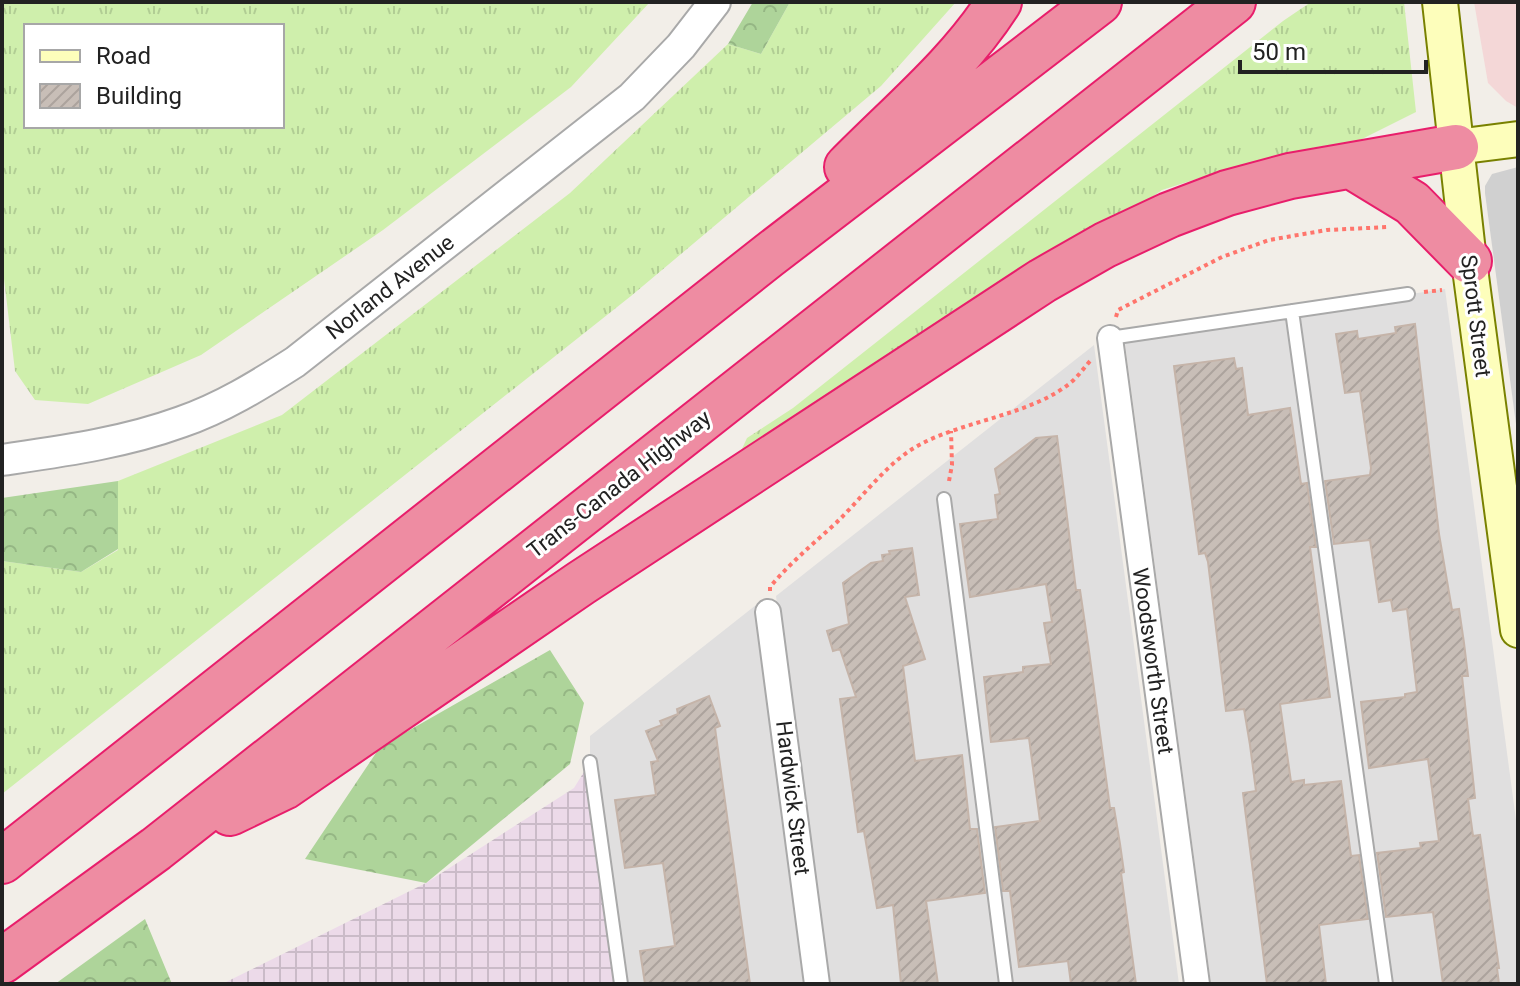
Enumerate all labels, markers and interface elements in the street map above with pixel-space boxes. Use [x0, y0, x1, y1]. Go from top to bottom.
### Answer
legend [24, 24, 284, 128]
scale bar [1240, 24, 1426, 74]
text: 50 m [1252, 38, 1306, 66]
text: Road [96, 42, 151, 70]
text: Building [96, 82, 182, 110]
street label: Norland Avenue [321, 229, 459, 345]
street label: Sprott Street [1456, 253, 1496, 379]
street label: Trans-Canada Highway [522, 404, 716, 563]
street label: Woodsworth Street [1128, 566, 1178, 756]
street label: Hardwick Street [771, 719, 815, 877]

